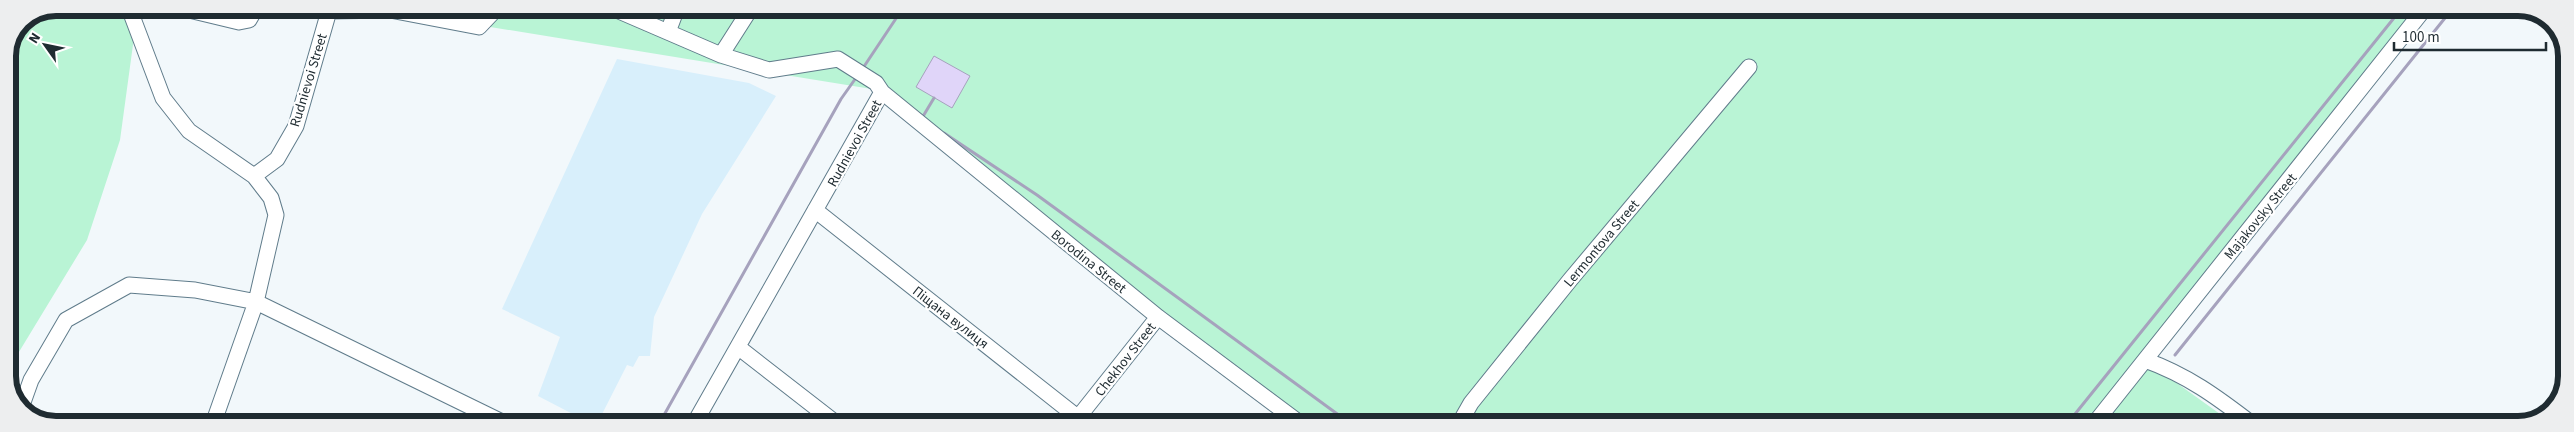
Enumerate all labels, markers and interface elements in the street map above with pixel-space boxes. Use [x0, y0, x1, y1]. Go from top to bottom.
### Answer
north arrow [20, 20, 70, 70]
scale bar [2394, 20, 2546, 52]
text: 100 m [2402, 27, 2440, 48]
text: N [24, 29, 46, 48]
street label: Rudnievoi Street [285, 31, 333, 130]
street label: Rudnievoi Street [823, 96, 887, 191]
street label: Majakovsky Street [2220, 169, 2302, 264]
street label: Lermontova Street [1559, 195, 1644, 292]
street label: Borodina Street [1046, 225, 1131, 299]
street label: Піщана вулиця [908, 282, 993, 354]
street label: Chekhov Street [1090, 318, 1161, 401]

